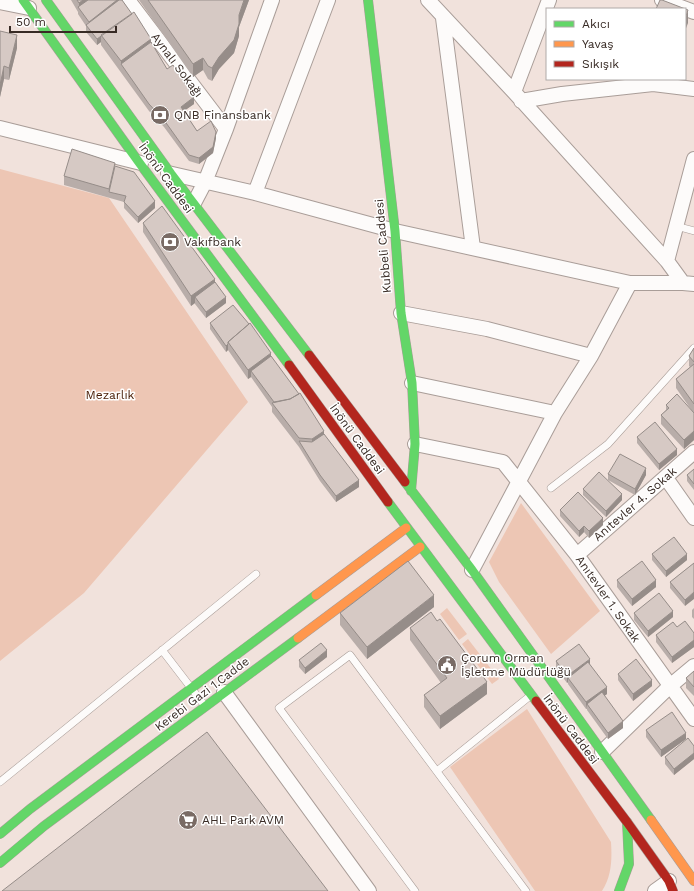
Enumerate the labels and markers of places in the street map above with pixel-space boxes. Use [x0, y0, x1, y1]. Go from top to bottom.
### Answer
bank icon: QNB Finansbank [149, 104, 171, 126]
place label: QNB Finansbank [174, 108, 271, 122]
bank icon: Vakıfbank [159, 231, 181, 253]
place label: Vakıfbank [184, 235, 241, 249]
place label: Çorum Orman İşletme Müdürlüğü [461, 651, 571, 679]
public building icon: Çorum Orman İşletme Müdürlüğü [436, 654, 458, 676]
supermarket icon: AHL Park AVM [177, 809, 199, 831]
place label: AHL Park AVM [202, 813, 284, 827]

